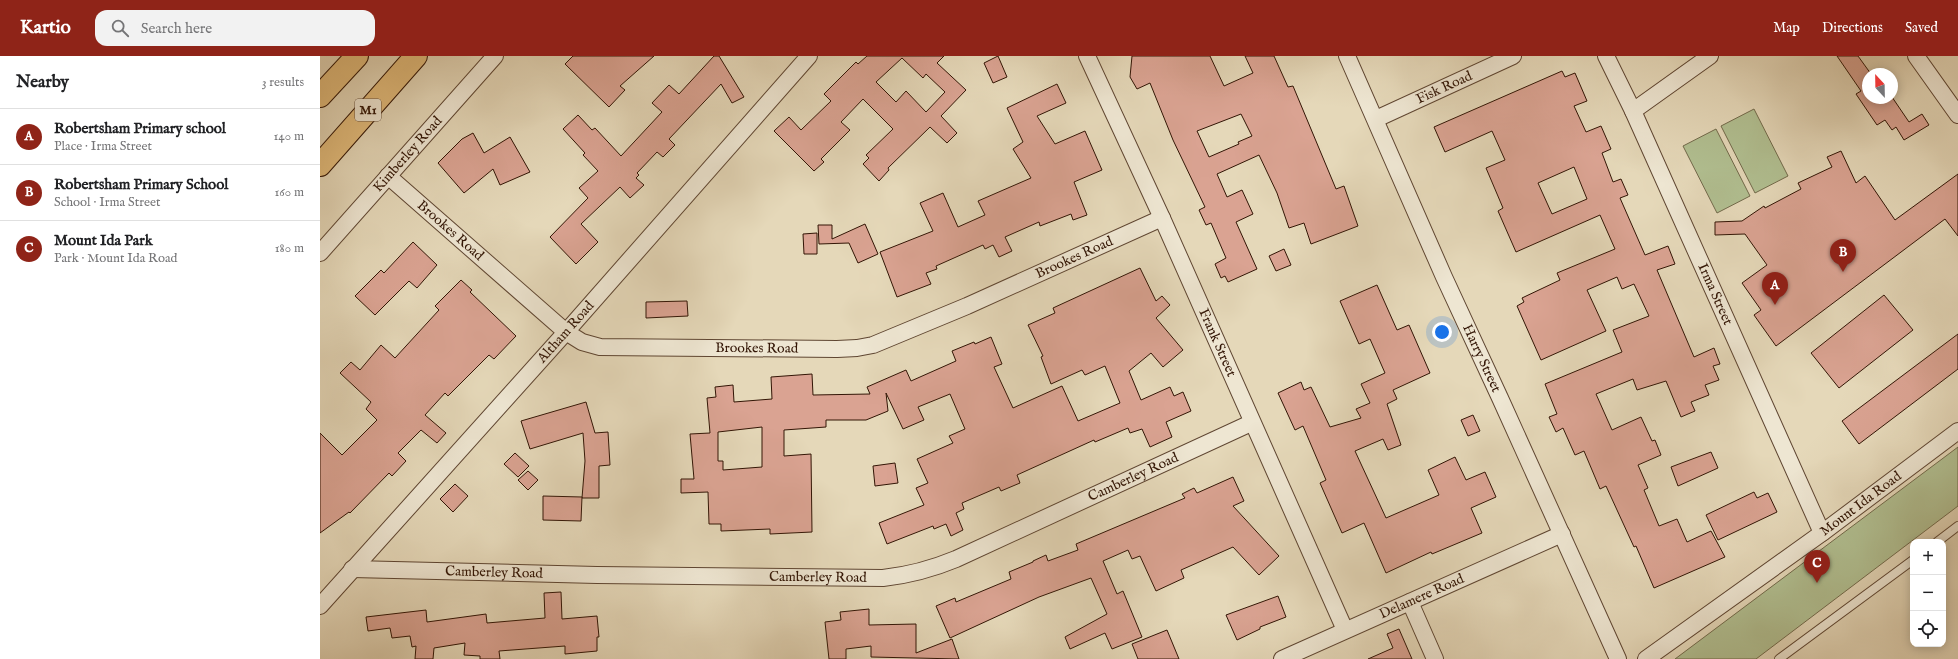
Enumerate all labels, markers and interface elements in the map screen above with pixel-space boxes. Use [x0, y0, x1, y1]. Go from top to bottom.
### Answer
search box [95, 10, 375, 46]
text: Kartio [20, 16, 71, 40]
icon: search [109, 17, 131, 39]
text: Search here [141, 19, 212, 38]
text: Map [1773, 19, 1800, 37]
text: Directions [1822, 19, 1883, 37]
text: Saved [1905, 19, 1938, 37]
street label: Fisk Road [1413, 67, 1476, 108]
north arrow [1862, 68, 1898, 104]
text: Nearby [16, 72, 69, 93]
text: 3 results [262, 74, 304, 91]
road number: M1 [355, 99, 381, 121]
street label: Kimberley Road [369, 112, 446, 196]
text: Robertsham Primary school [54, 119, 226, 138]
text: A [25, 128, 33, 145]
text: 140 m [274, 128, 304, 145]
text: Place · Irma Street [54, 138, 152, 155]
text: Robertsham Primary School [54, 175, 228, 194]
text: B [25, 184, 33, 201]
text: 160 m [274, 184, 304, 201]
text: School · Irma Street [54, 194, 160, 211]
street label: Brookes Road [413, 197, 488, 265]
text: Mount Ida Park [54, 231, 153, 250]
street label: Brookes Road [1033, 232, 1116, 283]
pin: B [1830, 239, 1856, 272]
text: C [24, 240, 34, 257]
text: 180 m [275, 240, 304, 257]
text: Park · Mount Ida Road [54, 250, 178, 267]
street label: Irma Street [1693, 260, 1737, 328]
pin: A [1762, 272, 1788, 305]
street label: Altham Road [533, 297, 598, 368]
street label: Frank Street [1194, 306, 1240, 380]
street label: Harry Street [1458, 321, 1505, 396]
your location [1432, 322, 1452, 342]
street label: Brookes Road [715, 339, 799, 358]
street label: Camberley Road [1085, 448, 1182, 506]
street label: Mount Ida Road [1817, 467, 1906, 540]
map controls [1910, 539, 1946, 647]
button: + [1910, 539, 1946, 575]
pin: C [1804, 550, 1830, 583]
street label: Camberley Road [445, 562, 544, 583]
street label: Camberley Road [769, 568, 867, 587]
street label: Delamere Road [1376, 570, 1467, 623]
button: − [1910, 575, 1946, 611]
button: locate [1910, 611, 1946, 647]

